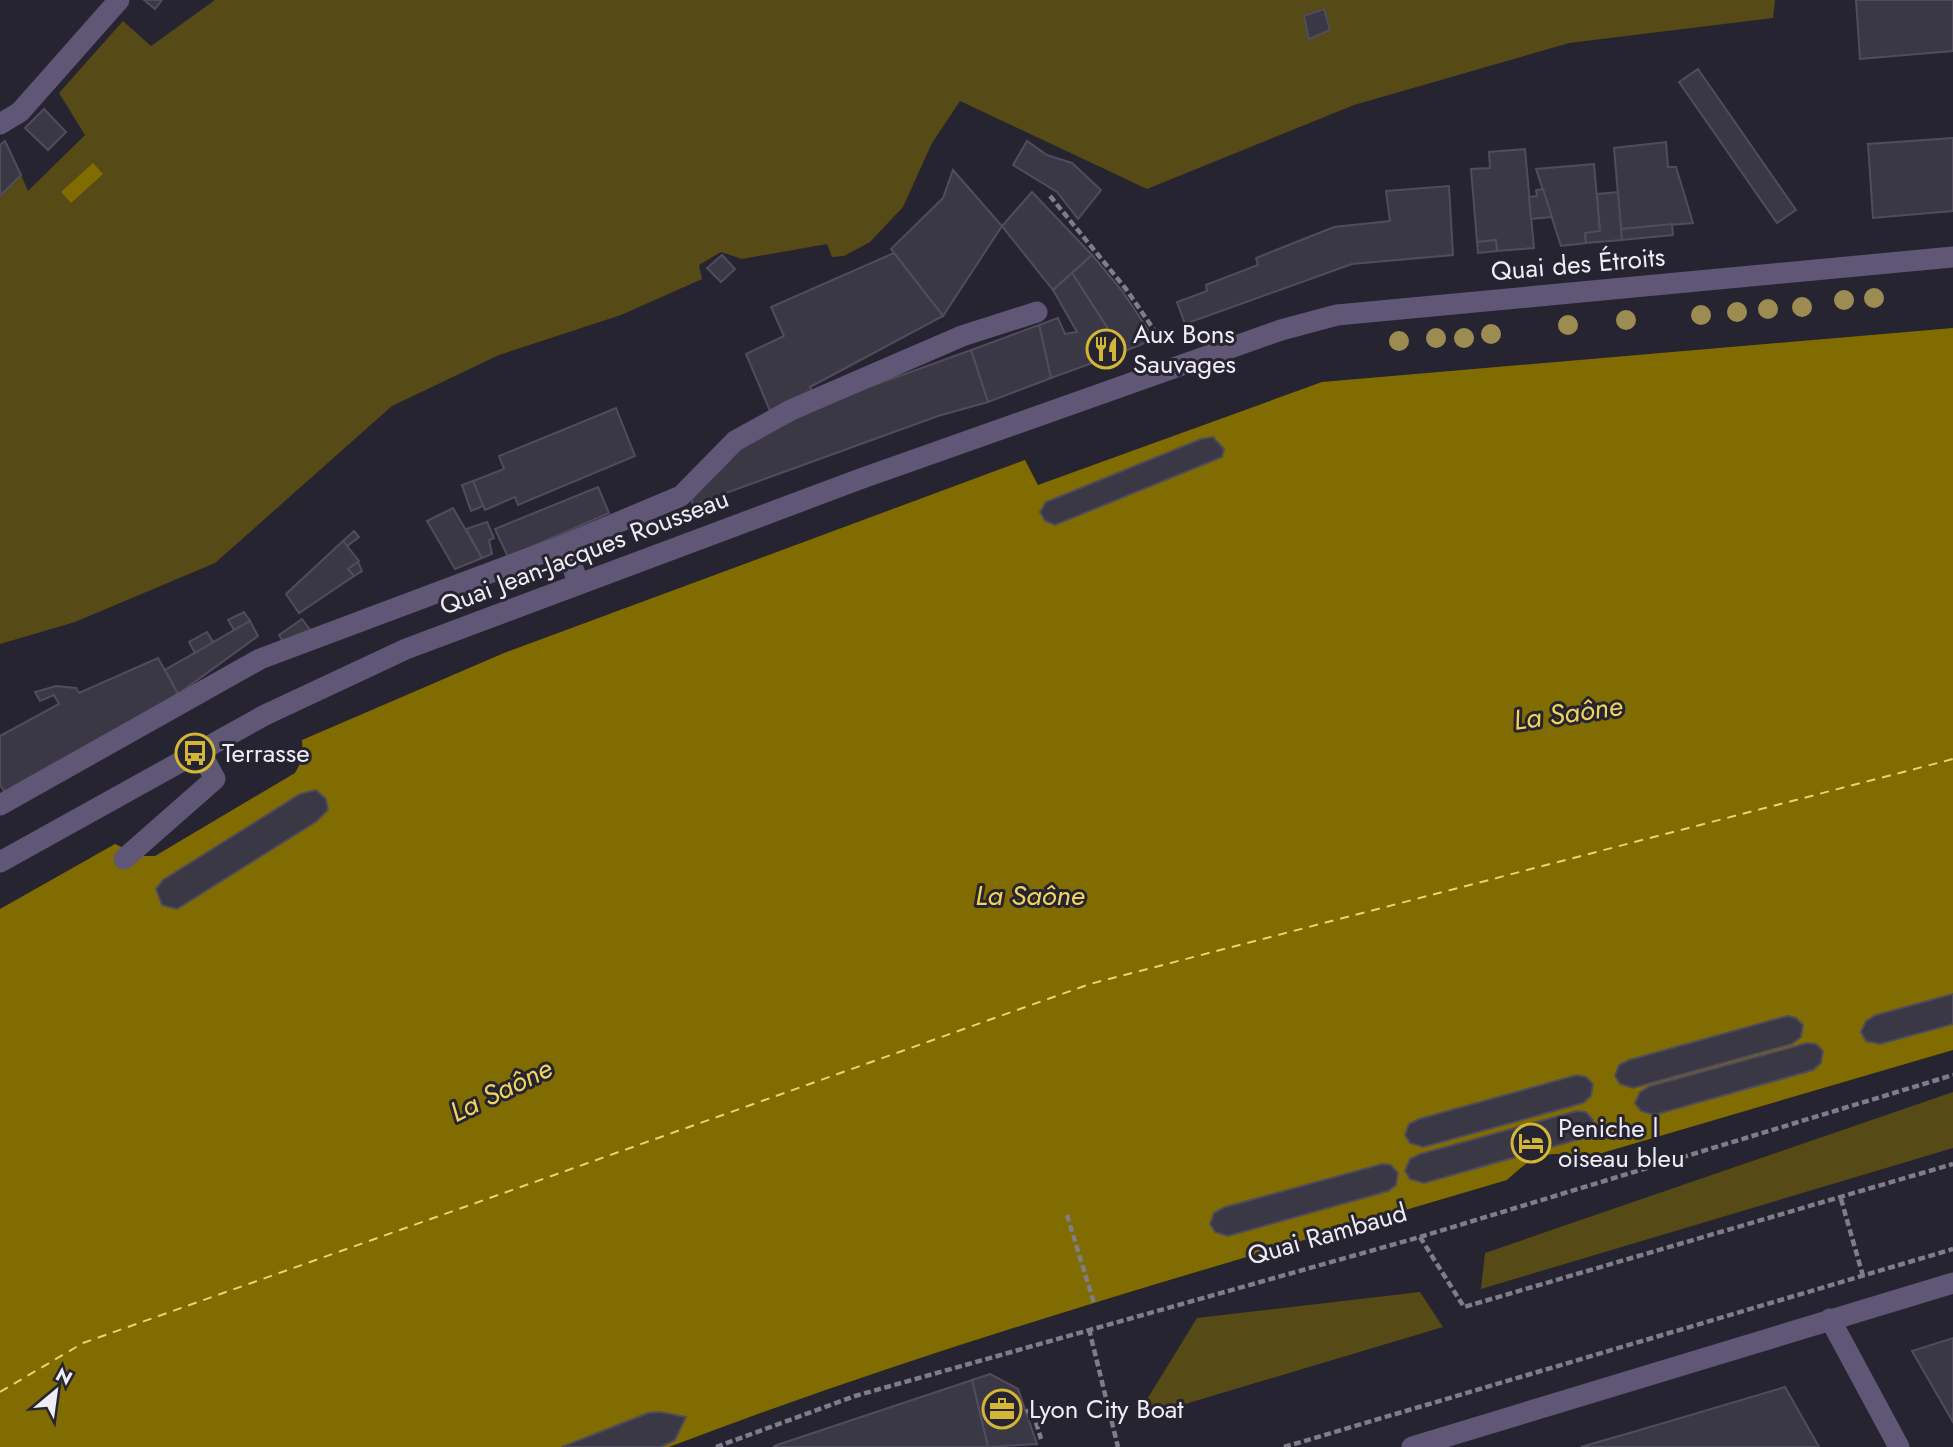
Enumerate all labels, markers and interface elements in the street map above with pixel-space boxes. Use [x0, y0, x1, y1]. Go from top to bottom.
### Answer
street label: Quai des Étroits [1489, 237, 1667, 291]
place label: Aux Bons Sauvages [1133, 315, 1236, 383]
restaurant icon: Aux Bons Sauvages [1085, 328, 1127, 370]
street label: Quai Jean-Jacques Rousseau [434, 479, 734, 625]
water label: La Saône [1511, 685, 1625, 741]
bus stop icon: Terrasse [174, 732, 216, 774]
place label: Terrasse [222, 734, 310, 772]
water label: La Saône [975, 875, 1085, 916]
water label: La Saône [443, 1048, 559, 1132]
place label: Peniche l oiseau bleu [1558, 1109, 1685, 1177]
hotel icon: Peniche l oiseau bleu [1510, 1122, 1552, 1164]
street label: Quai Rambaud [1243, 1193, 1411, 1275]
north arrow [21, 1356, 91, 1426]
text: N [51, 1361, 77, 1392]
office icon: Lyon City Boat [981, 1388, 1023, 1430]
place label: Lyon City Boat [1029, 1390, 1184, 1428]

